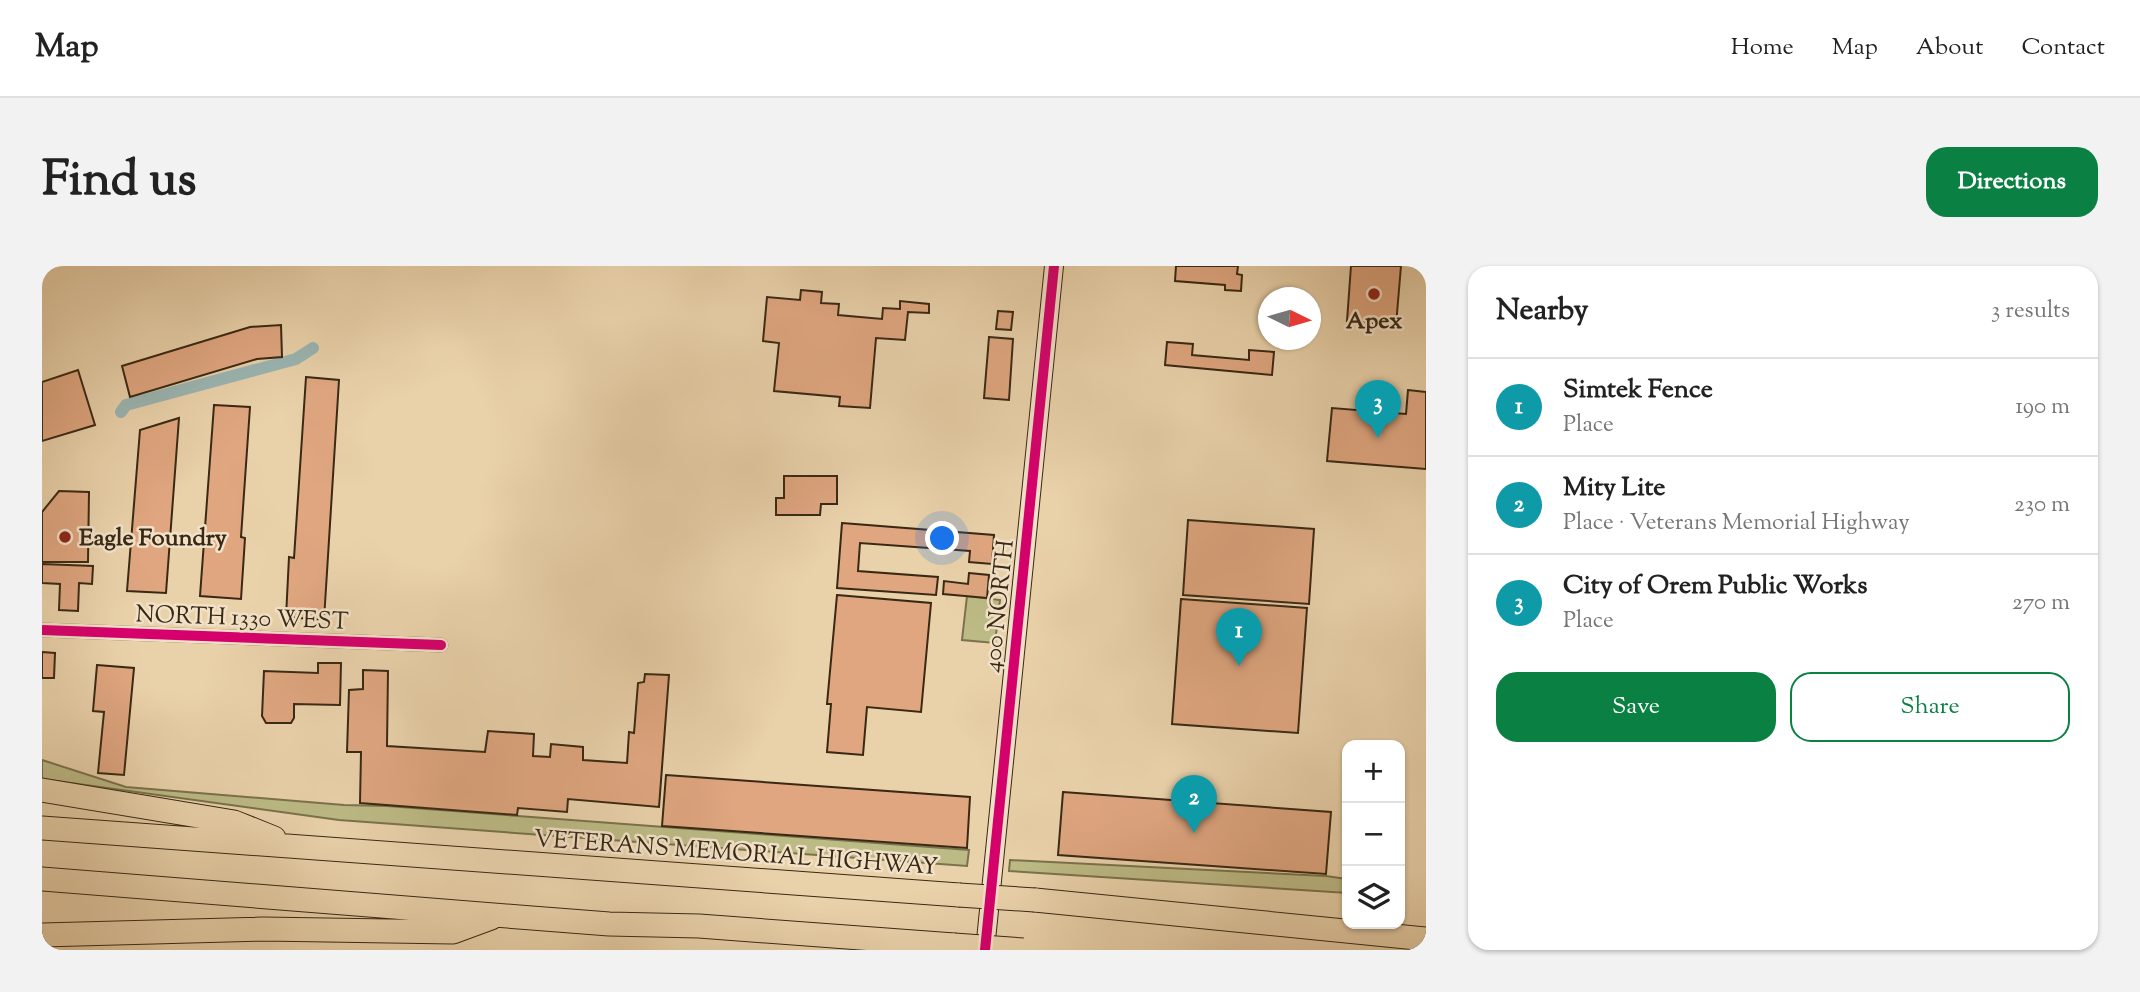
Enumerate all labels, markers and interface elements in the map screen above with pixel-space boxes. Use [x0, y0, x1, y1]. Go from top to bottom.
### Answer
text: Map [35, 24, 99, 72]
text: Home [1731, 31, 1794, 65]
text: Map [1832, 31, 1878, 65]
text: About [1916, 31, 1983, 65]
text: Contact [2021, 31, 2105, 65]
text: Find us [42, 147, 196, 217]
button: Directions [1926, 147, 2098, 217]
marker: Apex [1366, 286, 1382, 302]
north arrow [1258, 287, 1321, 350]
text: Nearby [1496, 290, 1588, 333]
text: 3 results [1991, 295, 2070, 328]
place label: Apex [1346, 305, 1402, 339]
text: Simtek Fence [1563, 372, 1713, 409]
pin: 3 [1355, 380, 1401, 438]
text: 1 [1515, 391, 1523, 424]
text: 190 m [2015, 391, 2070, 424]
text: Place [1563, 409, 1614, 442]
text: Mity Lite [1563, 470, 1665, 507]
text: 2 [1514, 489, 1524, 522]
text: 230 m [2014, 489, 2070, 522]
text: Place · Veterans Memorial Highway [1563, 507, 1910, 540]
your location [925, 521, 959, 555]
place label: Eagle Foundry [79, 522, 227, 556]
marker: Eagle Foundry [57, 529, 73, 545]
street label: 400 NORTH [976, 538, 1024, 674]
text: City of Orem Public Works [1563, 568, 1868, 605]
text: 3 [1514, 587, 1524, 620]
text: 270 m [2012, 587, 2070, 620]
street label: NORTH 1330 WEST [135, 598, 349, 640]
text: Place [1563, 605, 1614, 638]
pin: 1 [1216, 608, 1262, 666]
button: Save [1496, 672, 1776, 742]
button: Share [1790, 672, 2070, 742]
map controls [1342, 740, 1405, 929]
button: + [1342, 740, 1405, 803]
pin: 2 [1171, 775, 1217, 833]
button: − [1342, 803, 1405, 866]
street label: VETERANS MEMORIAL HIGHWAY [533, 823, 939, 885]
button: layers [1342, 866, 1405, 929]

